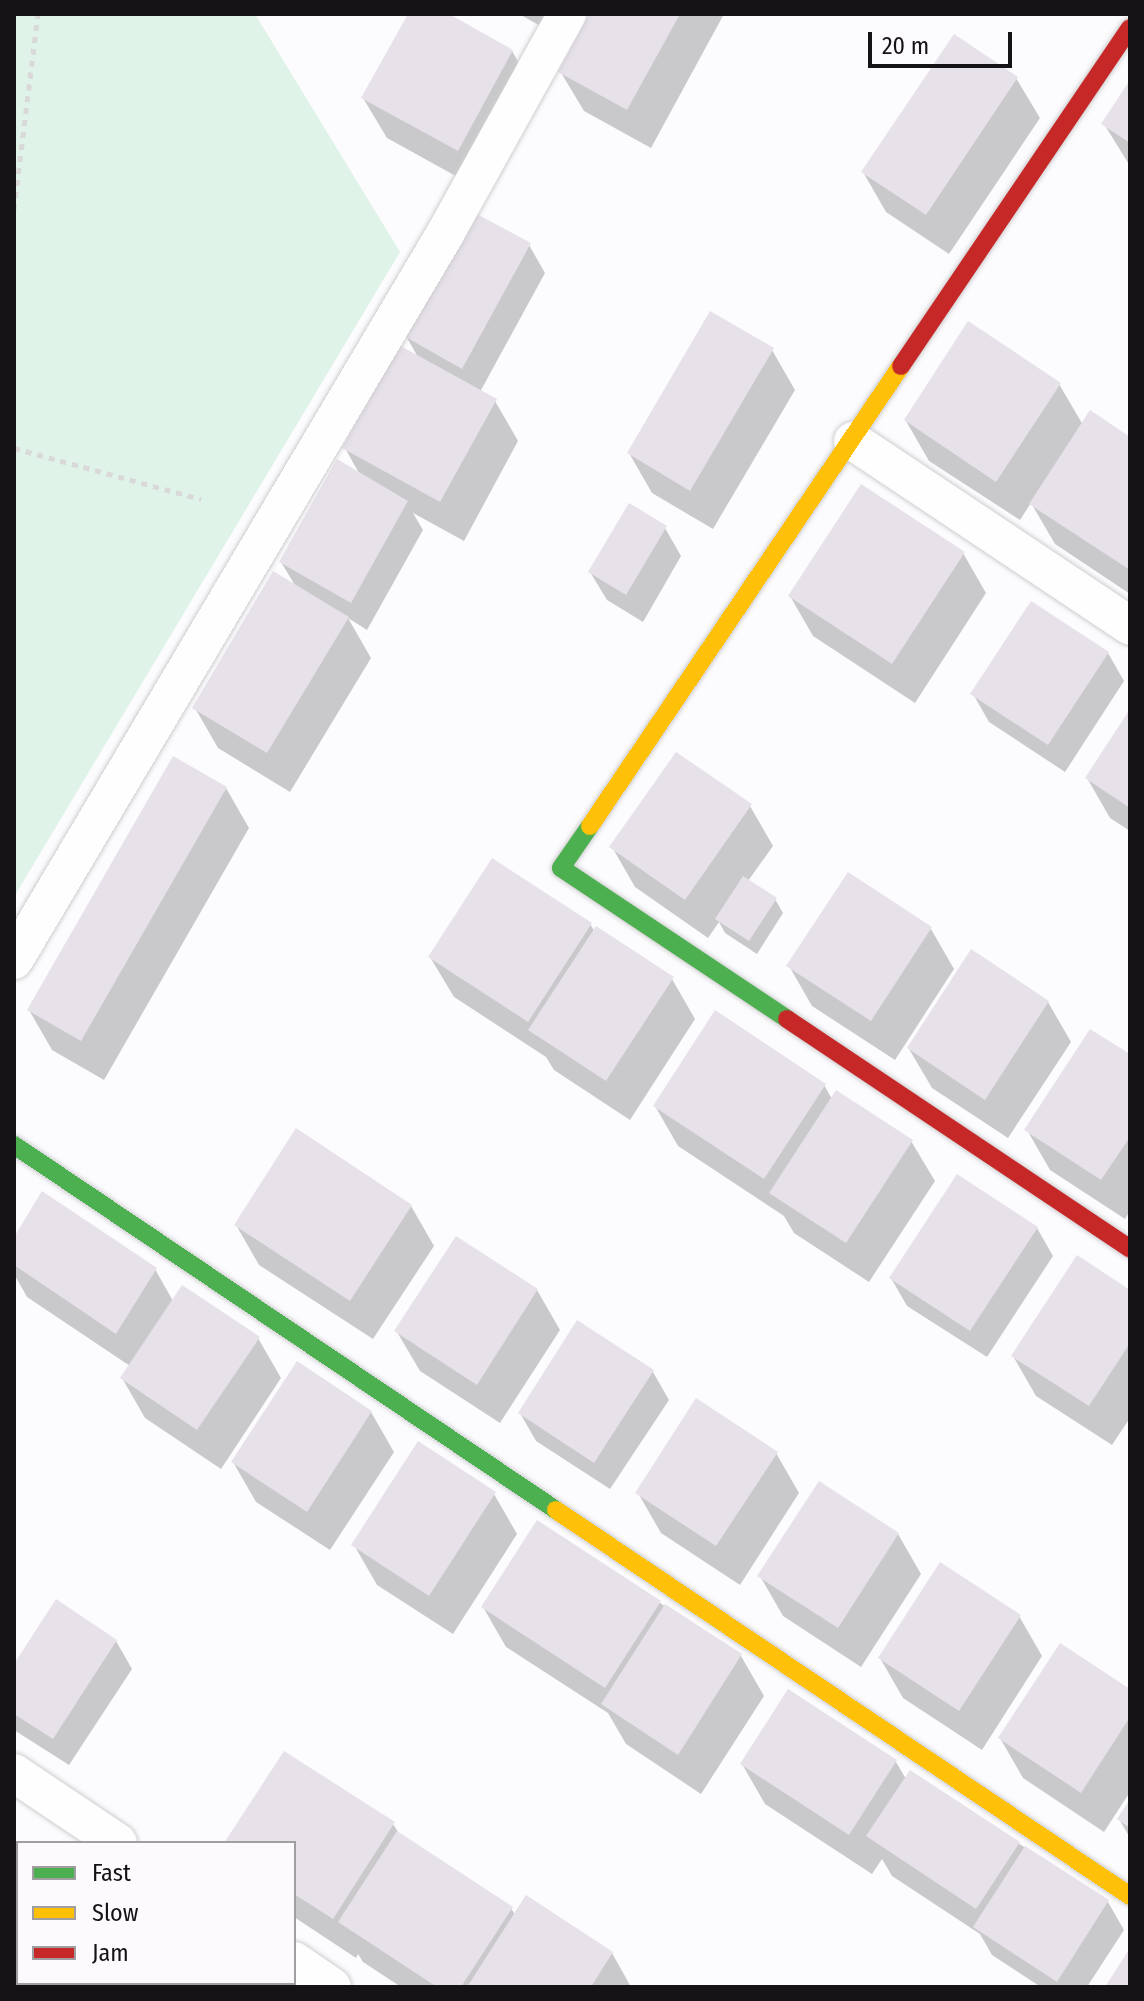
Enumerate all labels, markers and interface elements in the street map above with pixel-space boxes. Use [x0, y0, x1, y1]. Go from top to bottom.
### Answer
scale bar [872, 16, 1016, 66]
text: 20 m [882, 32, 929, 60]
legend [16, 1841, 296, 1985]
text: Fast [92, 1859, 131, 1887]
text: Slow [92, 1899, 138, 1927]
text: Jam [92, 1939, 129, 1967]

